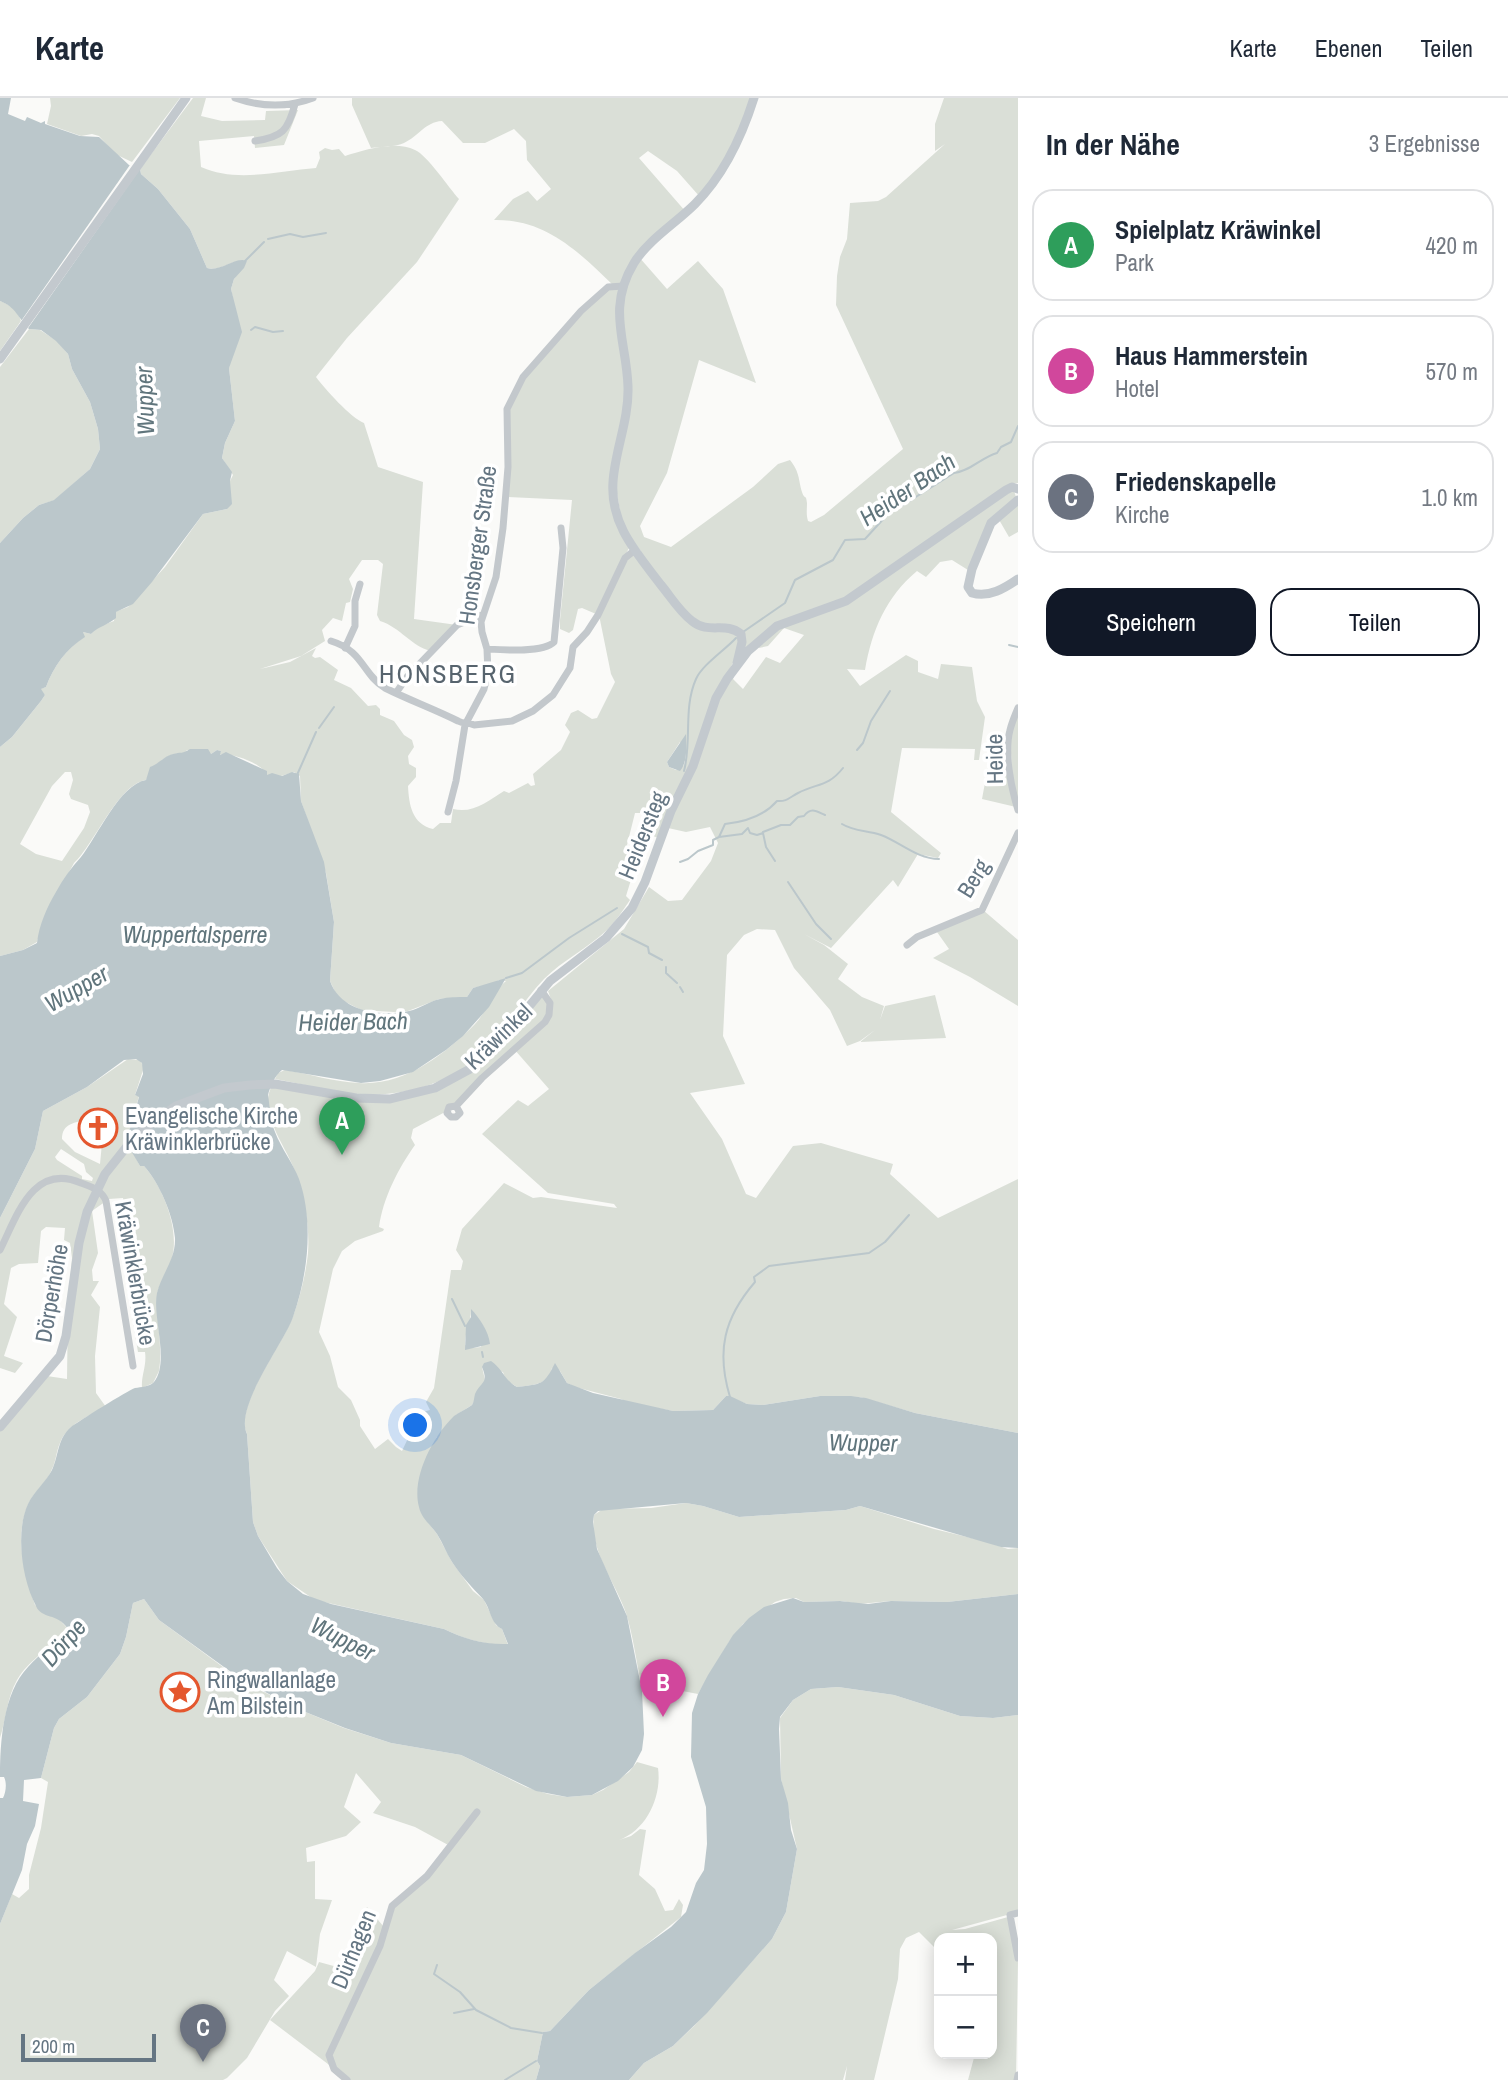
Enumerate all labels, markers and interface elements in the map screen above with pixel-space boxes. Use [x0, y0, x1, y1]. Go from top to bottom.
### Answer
text: Karte [35, 26, 104, 70]
text: Karte [1230, 32, 1277, 64]
text: Ebenen [1315, 32, 1382, 64]
text: Teilen [1420, 32, 1473, 64]
text: In der Nähe [1046, 124, 1180, 164]
text: 3 Ergebnisse [1369, 128, 1480, 159]
text: Spielplatz Kräwinkel [1115, 212, 1321, 247]
text: A [1064, 230, 1078, 261]
text: 420 m [1426, 230, 1478, 261]
text: Park [1115, 247, 1154, 278]
text: Haus Hammerstein [1115, 338, 1308, 373]
text: B [1064, 356, 1078, 387]
text: 570 m [1426, 356, 1478, 387]
water label: Wupper [127, 365, 161, 436]
text: Hotel [1115, 373, 1159, 404]
water label: Heider Bach [853, 445, 961, 533]
street label: Honsberger Straße [450, 463, 504, 627]
text: Friedenskapelle [1115, 464, 1276, 499]
text: C [1064, 482, 1078, 513]
text: 1.0 km [1421, 482, 1478, 513]
text: Kirche [1115, 499, 1170, 530]
button: Speichern [1046, 588, 1256, 656]
button: Teilen [1270, 588, 1480, 656]
district label: HONSBERG [379, 656, 517, 691]
street label: Heide [978, 734, 1010, 784]
street label: Heidersteg [610, 786, 674, 884]
street label: Berg [949, 853, 997, 903]
water label: Wuppertalsperre [122, 918, 268, 950]
water label: Wupper [38, 956, 115, 1019]
street label: Kräwinkel [457, 996, 539, 1076]
water label: Heider Bach [298, 1004, 408, 1038]
pin: A [319, 1097, 365, 1155]
place label: Evangelische Kirche Kräwinklerbrücke [125, 1100, 298, 1157]
church icon: Evangelische Kirche Kräwinklerbrücke [77, 1107, 119, 1149]
street label: Kräwinklerbrücke [108, 1199, 164, 1347]
street label: Dörperhöhe [27, 1241, 75, 1345]
your location [398, 1408, 432, 1442]
water label: Wupper [828, 1425, 899, 1459]
water label: Wupper [305, 1608, 382, 1668]
water label: Dörpe [33, 1611, 93, 1673]
pin: B [640, 1659, 686, 1717]
place label: Ringwallanlage Am Bilstein [206, 1664, 336, 1721]
place icon: Ringwallanlage Am Bilstein [159, 1671, 201, 1713]
street label: Dürhagen [323, 1905, 383, 1993]
map controls [934, 1933, 997, 2059]
button: + [934, 1933, 997, 1996]
button: − [934, 1996, 997, 2059]
pin: C [180, 2004, 226, 2062]
scale bar [21, 2031, 156, 2063]
text: 200 m [32, 2033, 75, 2059]

